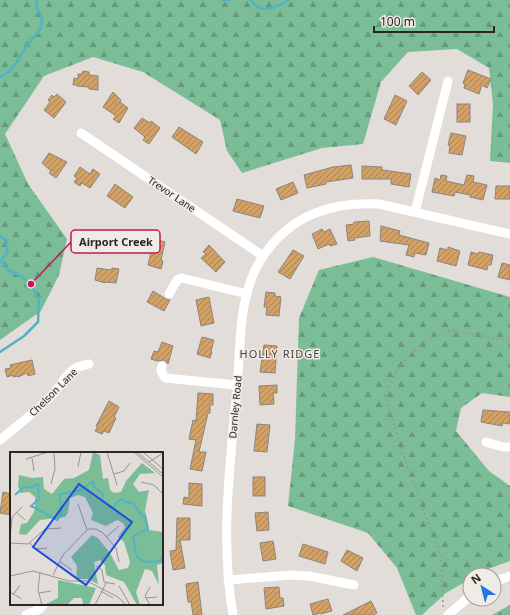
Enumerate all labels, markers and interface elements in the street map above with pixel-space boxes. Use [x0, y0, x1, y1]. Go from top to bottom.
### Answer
scale bar [374, 8, 494, 34]
text: 100 m [380, 13, 415, 30]
street label: Trevor Lane [145, 173, 199, 215]
callout: Airport Creek [71, 230, 160, 253]
text: Airport Creek [79, 234, 153, 249]
district label: HOLLY RIDGE [240, 346, 320, 361]
street label: Chelson Lane [26, 365, 80, 419]
street label: Darnley Road [225, 375, 245, 439]
inset map [10, 452, 163, 605]
north arrow [462, 567, 502, 607]
text: N [468, 570, 484, 587]

